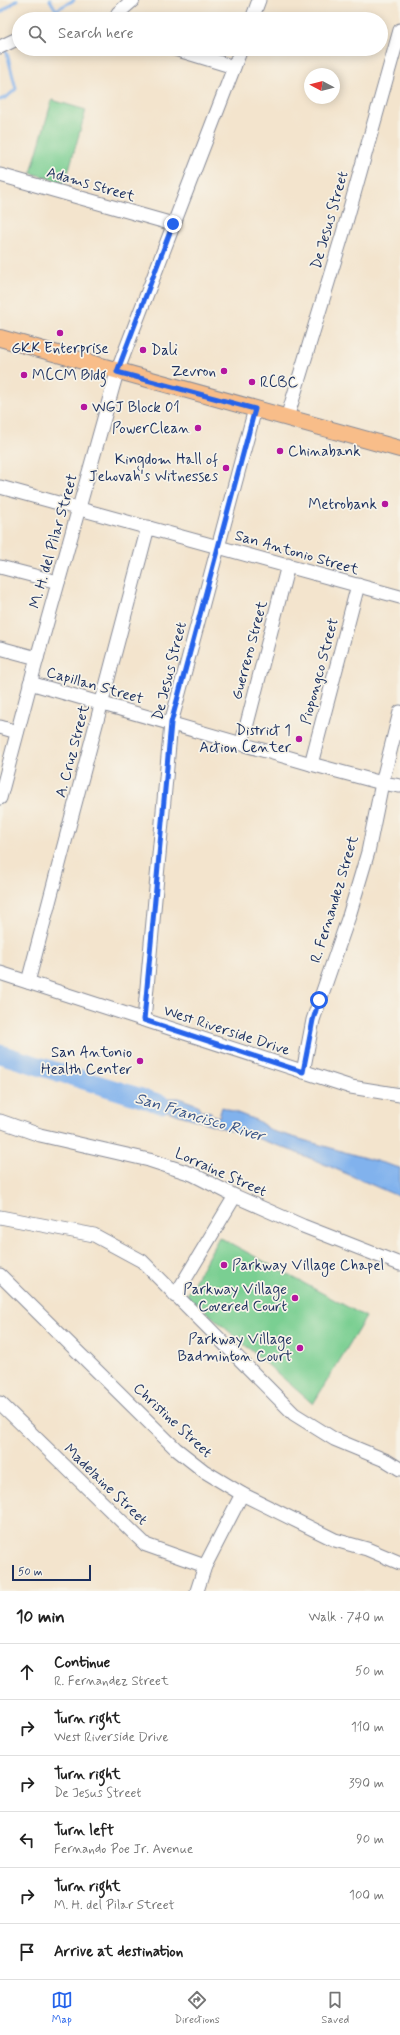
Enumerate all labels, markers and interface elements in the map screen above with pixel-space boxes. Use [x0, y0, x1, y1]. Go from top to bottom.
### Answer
search box [12, 12, 388, 56]
icon: search [26, 23, 48, 45]
text: Search here [58, 24, 134, 44]
north arrow [304, 68, 340, 104]
street label: Adams Street [44, 163, 138, 207]
street label: De Jesus Street [306, 169, 354, 271]
route end [164, 215, 182, 233]
marker: GKK Enterprise [55, 328, 65, 338]
place label: GKK Enterprise [11, 339, 109, 359]
place label: Dali [151, 341, 178, 361]
marker: Dali [138, 345, 148, 355]
place label: Zevron [171, 362, 216, 382]
place label: MCCM Bldg [32, 366, 107, 387]
marker: Zevron [219, 366, 229, 376]
marker: MCCM Bldg [19, 370, 29, 380]
place label: RCBC [260, 373, 298, 393]
marker: RCBC [247, 377, 257, 387]
place label: WGJ Block 01 [92, 398, 180, 418]
marker: WGJ Block 01 [79, 402, 89, 412]
place label: PowerClean [112, 419, 190, 439]
marker: PowerClean [193, 423, 203, 433]
place label: Chinabank [288, 442, 361, 462]
marker: Chinabank [275, 446, 285, 456]
place label: Kingdom Hall of Jehovah's Witnesses [89, 450, 218, 487]
marker: Kingdom Hall of Jehovah's Witnesses [221, 463, 231, 473]
street label: M. H. del Pilar Street [25, 472, 83, 611]
place label: Metrobank [308, 495, 377, 515]
marker: Metrobank [380, 499, 390, 509]
street label: San Antonio Street [232, 526, 361, 580]
street label: Guerrero Street [227, 598, 273, 702]
street label: Piopongco Street [296, 616, 344, 727]
street label: De Jesus Street [148, 620, 192, 723]
street label: Capillan Street [44, 663, 146, 709]
street label: A. Cruz Street [51, 703, 95, 800]
place label: District 1 Action Center [199, 721, 292, 758]
marker: District 1 Action Center [294, 734, 304, 744]
street label: R. Fernandez Street [306, 833, 364, 965]
route start [310, 991, 328, 1009]
street label: West Riverside Drive [161, 1001, 293, 1061]
place label: San Antonio Health Center [41, 1043, 132, 1080]
marker: San Antonio Health Center [135, 1056, 145, 1066]
water label: San Francisco River [133, 1088, 269, 1148]
street label: Lorraine Street [172, 1144, 270, 1202]
place label: Parkway Village Chapel [232, 1256, 384, 1277]
marker: Parkway Village Chapel [219, 1260, 229, 1270]
place label: Parkway Village Covered Court [183, 1280, 287, 1317]
marker: Parkway Village Covered Court [290, 1293, 300, 1303]
place label: Parkway Village Badminton Court [177, 1330, 292, 1367]
marker: Parkway Village Badminton Court [295, 1343, 305, 1353]
street label: Christine Street [128, 1379, 216, 1463]
street label: Madelaine Street [59, 1440, 152, 1530]
scale bar [12, 1563, 91, 1582]
text: 50 m [18, 1565, 43, 1579]
text: 10 min [16, 1606, 65, 1628]
text: Walk · 740 m [308, 1609, 384, 1626]
text: Continue [54, 1653, 110, 1673]
icon: ahead [16, 1661, 38, 1683]
text: 50 m [355, 1663, 384, 1680]
text: R. Fernandez Street [54, 1673, 169, 1690]
text: Turn right [54, 1709, 121, 1729]
icon: right [16, 1717, 38, 1739]
text: 110 m [351, 1719, 384, 1736]
text: West Riverside Drive [54, 1729, 169, 1746]
text: Turn right [54, 1765, 121, 1785]
icon: right [16, 1773, 38, 1795]
text: 390 m [349, 1775, 384, 1792]
text: De Jesus Street [54, 1785, 141, 1802]
text: Turn left [54, 1821, 114, 1841]
icon: left [16, 1829, 38, 1851]
text: 90 m [356, 1831, 384, 1848]
text: Fernando Poe Jr. Avenue [54, 1841, 193, 1858]
text: Turn right [54, 1877, 121, 1897]
icon: right [16, 1885, 38, 1907]
text: 100 m [349, 1887, 384, 1904]
text: M. H. del Pilar Street [54, 1897, 175, 1914]
icon: arrive [16, 1941, 38, 1963]
text: Arrive at destination [54, 1942, 183, 1962]
tab: Map [51, 1989, 73, 2027]
tab: Directions [174, 1989, 220, 2027]
tab: Saved [321, 1989, 349, 2027]

